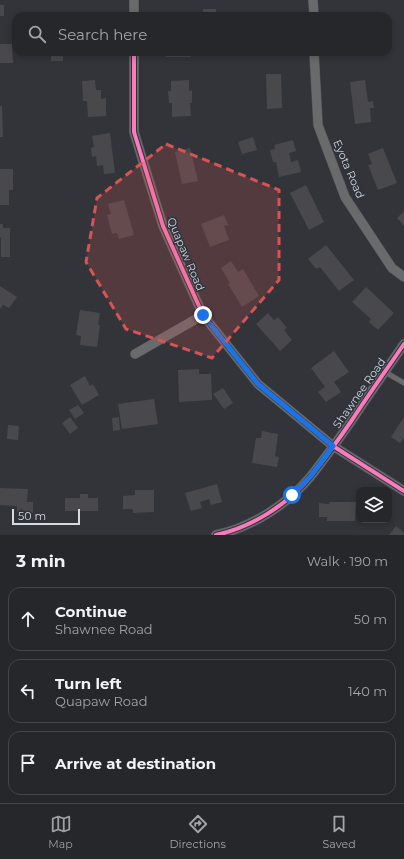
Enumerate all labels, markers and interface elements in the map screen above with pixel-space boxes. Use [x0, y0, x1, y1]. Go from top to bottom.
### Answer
search box [12, 12, 392, 56]
icon: search [26, 23, 48, 45]
text: Search here [58, 25, 147, 44]
street label: Eyota Road [330, 138, 368, 200]
street label: Quapaw Road [164, 215, 208, 293]
route end [194, 306, 212, 324]
street label: Shawnee Road [330, 355, 388, 431]
route start [283, 486, 301, 504]
map controls [356, 487, 392, 523]
button: layers [356, 487, 392, 523]
scale bar [12, 507, 80, 526]
text: 50 m [18, 509, 46, 523]
text: 3 min [16, 551, 66, 571]
text: Walk · 190 m [307, 553, 388, 569]
text: Continue [55, 602, 127, 621]
icon: ahead [17, 608, 39, 630]
text: 50 m [354, 611, 387, 627]
text: Shawnee Road [55, 621, 153, 637]
text: Turn left [55, 674, 122, 693]
icon: left [17, 680, 39, 702]
text: 140 m [348, 683, 387, 699]
text: Quapaw Road [55, 693, 147, 709]
icon: arrive [17, 752, 39, 774]
text: Arrive at destination [55, 754, 216, 773]
tab: Map [48, 813, 73, 851]
tab: Directions [170, 813, 226, 851]
tab: Saved [323, 813, 356, 851]

